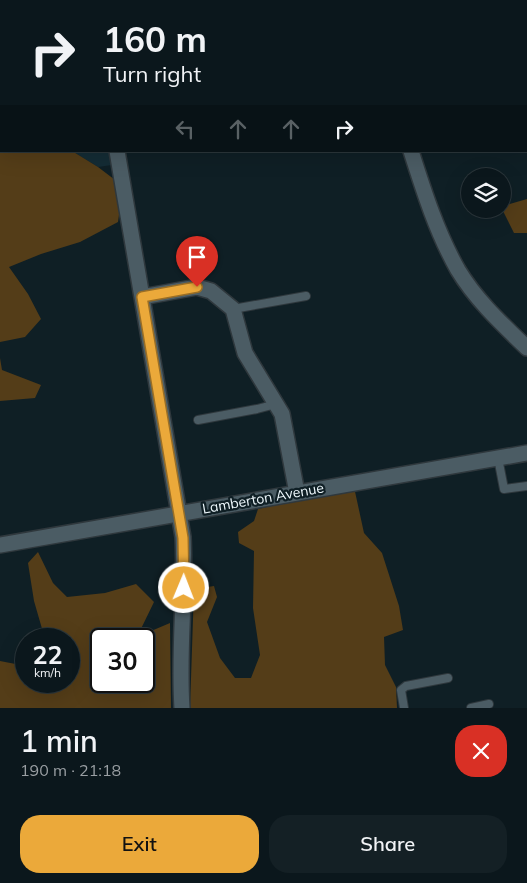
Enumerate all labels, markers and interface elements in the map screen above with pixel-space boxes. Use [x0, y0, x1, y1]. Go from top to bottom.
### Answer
text: 160 m [103, 17, 207, 61]
icon: right [20, 20, 85, 85]
text: Turn right [103, 60, 201, 88]
icon: left [171, 115, 199, 143]
icon: ahead [224, 115, 252, 143]
icon: ahead [277, 115, 305, 143]
icon: right [330, 115, 358, 143]
map controls [461, 168, 511, 218]
button: layers [461, 168, 511, 218]
pin [176, 236, 218, 287]
icon: arrive [183, 243, 211, 271]
street label: Lamberton Avenue [201, 478, 325, 518]
position arrow [157, 561, 209, 613]
speed limit sign: 30 [90, 628, 155, 693]
text: 22 [32, 639, 63, 670]
text: km/h [34, 665, 61, 680]
text: 1 min [20, 722, 98, 760]
button: close [455, 725, 507, 777]
text: 190 m · 21:18 [20, 760, 121, 780]
button: Exit [20, 815, 259, 873]
button: Share [269, 815, 507, 873]

